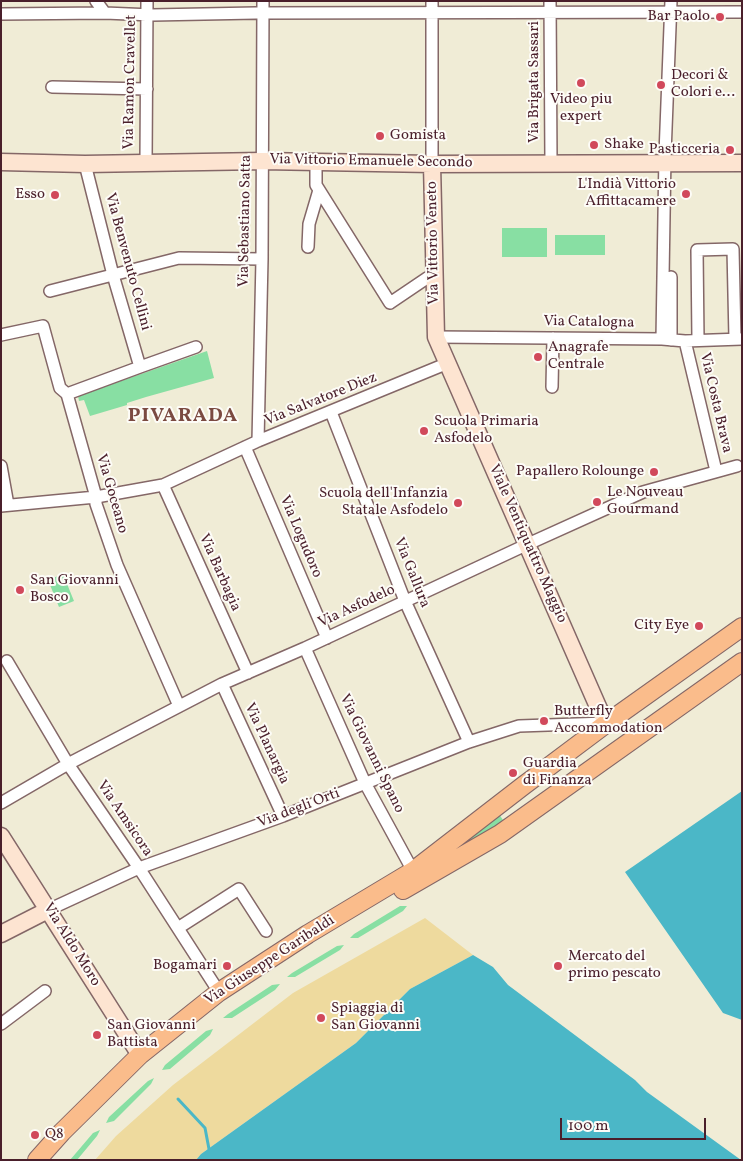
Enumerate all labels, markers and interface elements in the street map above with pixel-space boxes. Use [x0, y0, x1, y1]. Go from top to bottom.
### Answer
place label: Bar Paolo [647, 8, 710, 26]
marker: Bar Paolo [714, 11, 726, 23]
street label: Via Ramon Cravellet [121, 14, 141, 150]
street label: Via Brigata Sassari [526, 21, 544, 143]
place label: Decori & Colori e... [671, 67, 735, 102]
marker: Video piu expert [575, 77, 587, 89]
marker: Decori & Colori e... [655, 79, 667, 91]
place label: Video piu expert [550, 91, 612, 126]
place label: Gomista [390, 127, 446, 145]
marker: Gomista [374, 130, 386, 142]
place label: Shake [604, 136, 644, 154]
marker: Shake [588, 139, 600, 151]
place label: Pasticceria [649, 141, 720, 159]
marker: Pasticceria [724, 144, 736, 156]
street label: Via Vittorio Emanuele Secondo [269, 151, 473, 173]
street label: Via Sebastiano Satta [236, 155, 256, 287]
place label: L'Indià Vittorio Affittacamere [578, 176, 676, 211]
street label: Via Vittorio Veneto [424, 181, 444, 305]
place label: Esso [15, 186, 45, 204]
marker: L'Indià Vittorio Affittacamere [680, 188, 692, 200]
marker: Esso [49, 189, 61, 201]
street label: Via Benvenuto Cellini [100, 191, 154, 333]
street label: Via Catalogna [543, 313, 635, 333]
place label: Anagrafe Centrale [548, 339, 609, 374]
marker: Anagrafe Centrale [532, 351, 544, 363]
street label: Via Costa Brava [695, 351, 735, 455]
street label: Via Salvatore Diez [262, 369, 380, 431]
district label: PIVARADA [127, 405, 239, 429]
place label: Scuola Primaria Asfodelo [434, 413, 539, 448]
marker: Scuola Primaria Asfodelo [418, 425, 430, 437]
street label: Via Goceano [91, 452, 131, 536]
street label: Viale Ventiquattro Maggio [484, 462, 570, 626]
place label: Papallero Rolounge [516, 463, 644, 481]
marker: Papallero Rolounge [648, 466, 660, 478]
place label: Le Nouveau Gourmand [607, 484, 683, 519]
place label: Scuola dell'Infanzia Statale Asfodelo [319, 485, 448, 520]
street label: Via Logudoro [275, 493, 325, 581]
marker: Le Nouveau Gourmand [591, 496, 603, 508]
marker: Scuola dell'Infanzia Statale Asfodelo [452, 497, 464, 509]
street label: Via Barbagia [194, 531, 244, 615]
street label: Via Gallura [389, 535, 433, 611]
place label: San Giovanni Bosco [30, 572, 119, 607]
street label: Via Asfodelo [316, 581, 398, 633]
marker: San Giovanni Bosco [14, 584, 26, 596]
place label: City Eye [634, 617, 689, 635]
marker: City Eye [693, 620, 705, 632]
street label: Via Giovanni Spano [334, 692, 408, 816]
street label: Via Planargia [239, 701, 293, 787]
place label: Butterfly Accommodation [554, 703, 663, 738]
marker: Butterfly Accommodation [538, 715, 550, 727]
place label: Guardia di Finanza [523, 755, 592, 790]
marker: Guardia di Finanza [507, 767, 519, 779]
street label: Via Amsicora [92, 778, 156, 860]
street label: Via degli Orti [255, 785, 343, 833]
street label: Via Aldo Moro [38, 900, 104, 990]
street label: Via Giuseppe Garibaldi [201, 912, 339, 1010]
place label: Mercato del primo pescato [568, 948, 661, 983]
place label: Bogamari [153, 957, 217, 975]
marker: Bogamari [221, 960, 233, 972]
marker: Mercato del primo pescato [552, 960, 564, 972]
place label: Spiaggia di San Giovanni [331, 1000, 420, 1035]
marker: Spiaggia di San Giovanni [315, 1012, 327, 1024]
place label: San Giovanni Battista [107, 1017, 196, 1052]
marker: San Giovanni Battista [91, 1029, 103, 1041]
scale bar [563, 1108, 709, 1140]
text: 100 m [568, 1116, 608, 1137]
place label: Q8 [45, 1126, 64, 1144]
marker: Q8 [29, 1129, 41, 1141]

